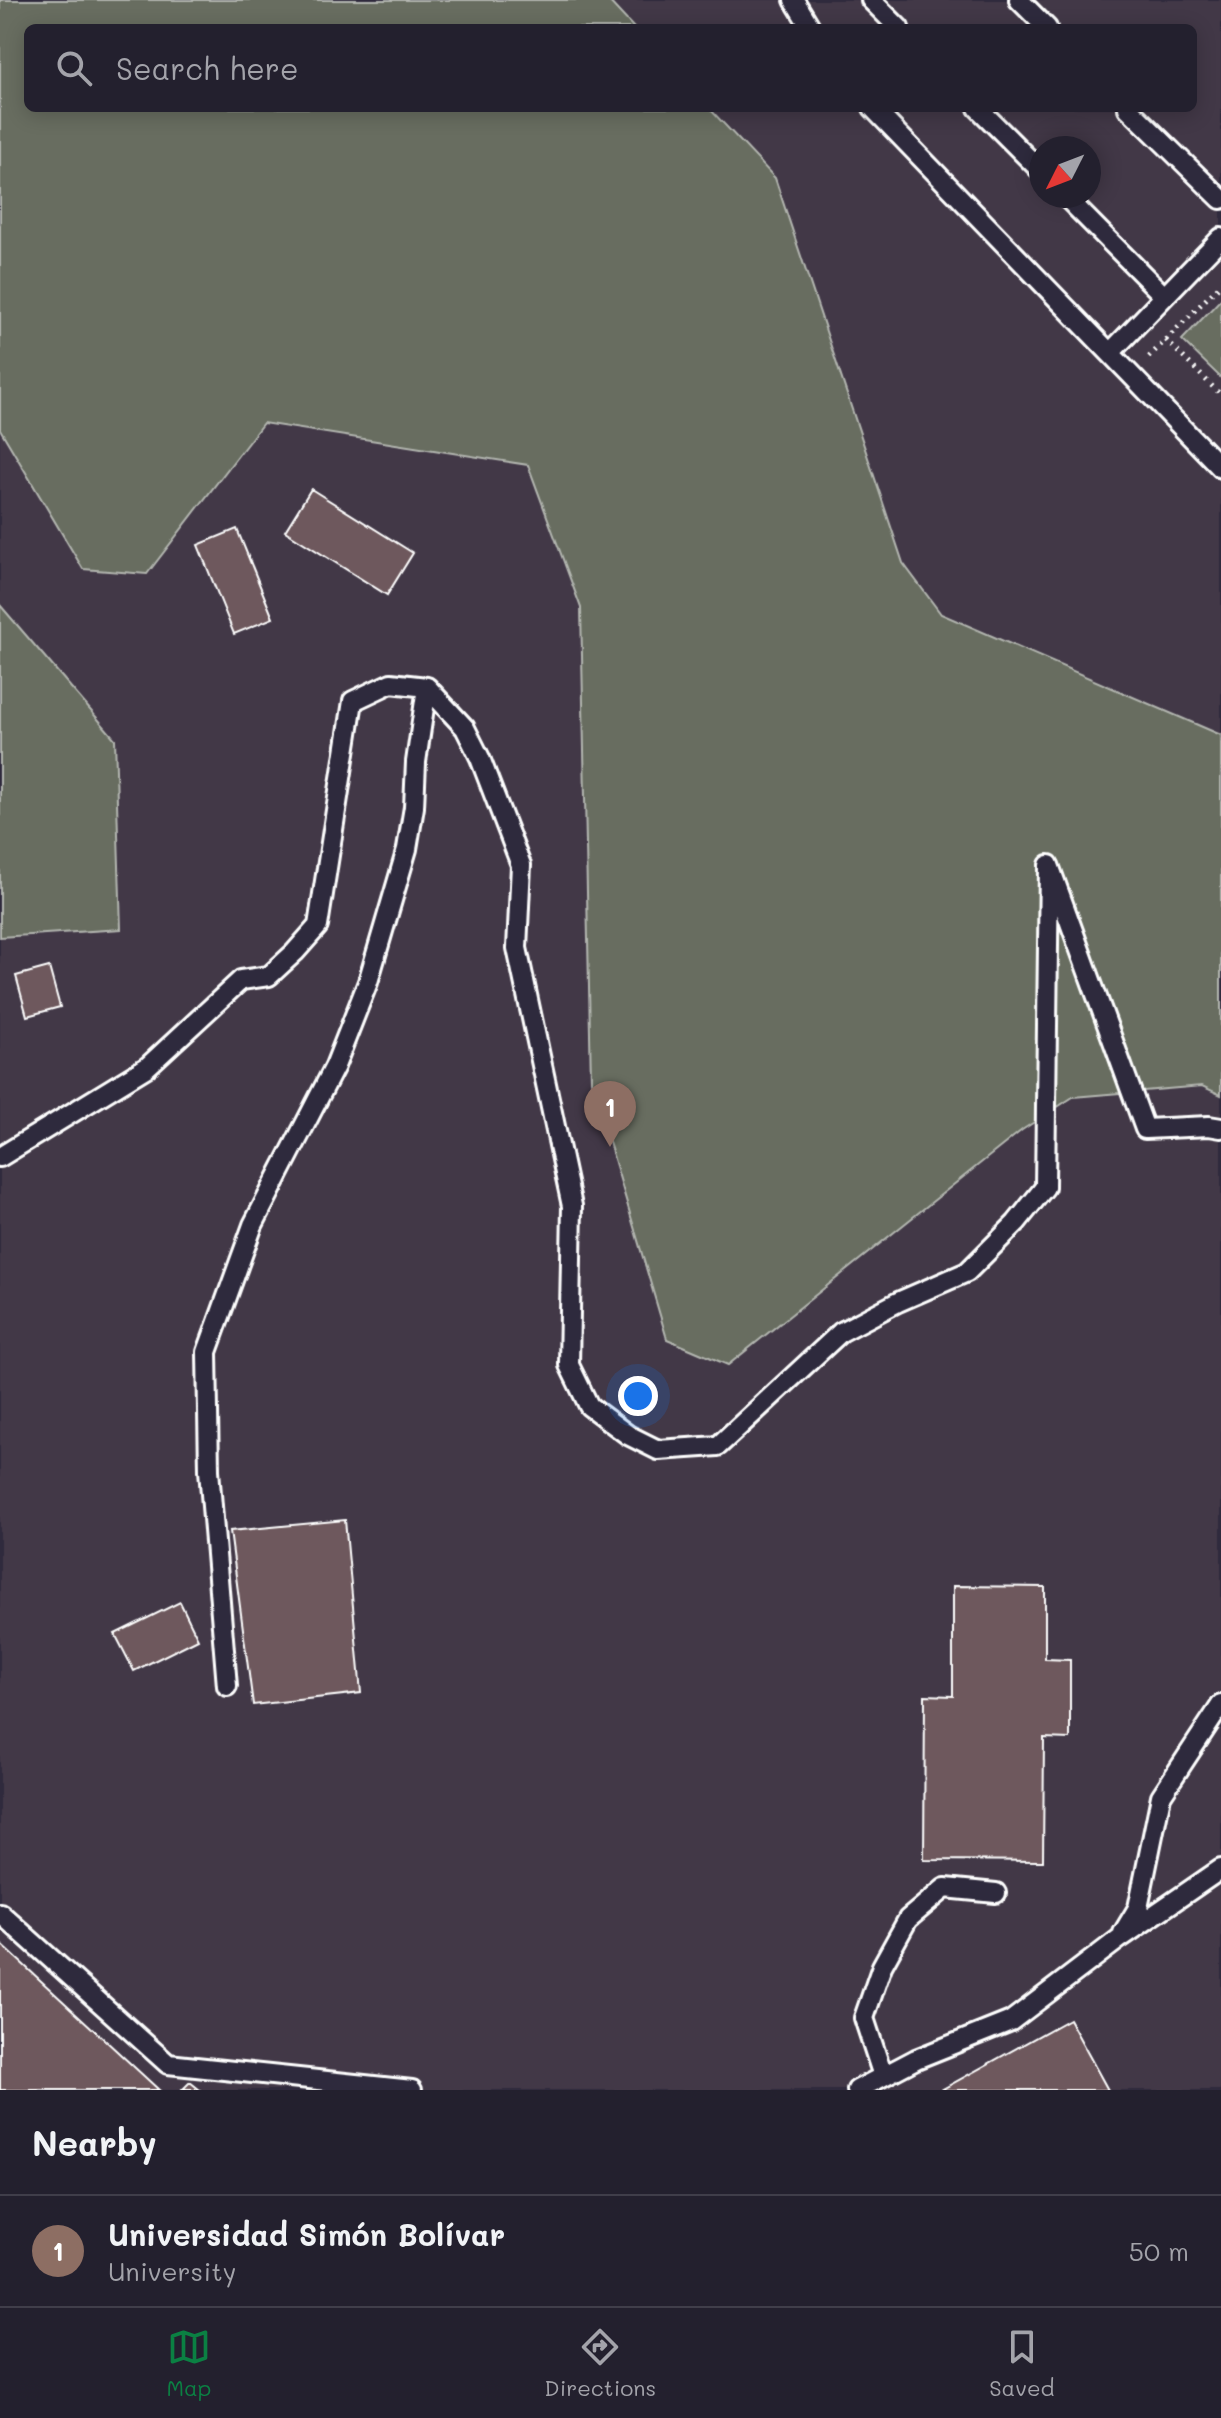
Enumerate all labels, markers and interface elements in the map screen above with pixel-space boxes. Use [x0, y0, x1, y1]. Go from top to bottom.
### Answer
search box [24, 24, 1197, 112]
icon: search [52, 46, 96, 90]
text: Search here [116, 48, 299, 88]
north arrow [1029, 136, 1101, 208]
pin: 1 [584, 1081, 636, 1147]
your location [618, 1376, 658, 1416]
text: Nearby [32, 2120, 157, 2165]
text: Universidad Simón Bolívar [108, 2214, 505, 2254]
text: 1 [52, 2234, 64, 2268]
text: 50 m [1129, 2234, 1189, 2268]
text: University [108, 2254, 236, 2288]
tab: Map [167, 2325, 211, 2402]
tab: Directions [544, 2325, 656, 2402]
tab: Saved [989, 2325, 1054, 2402]

